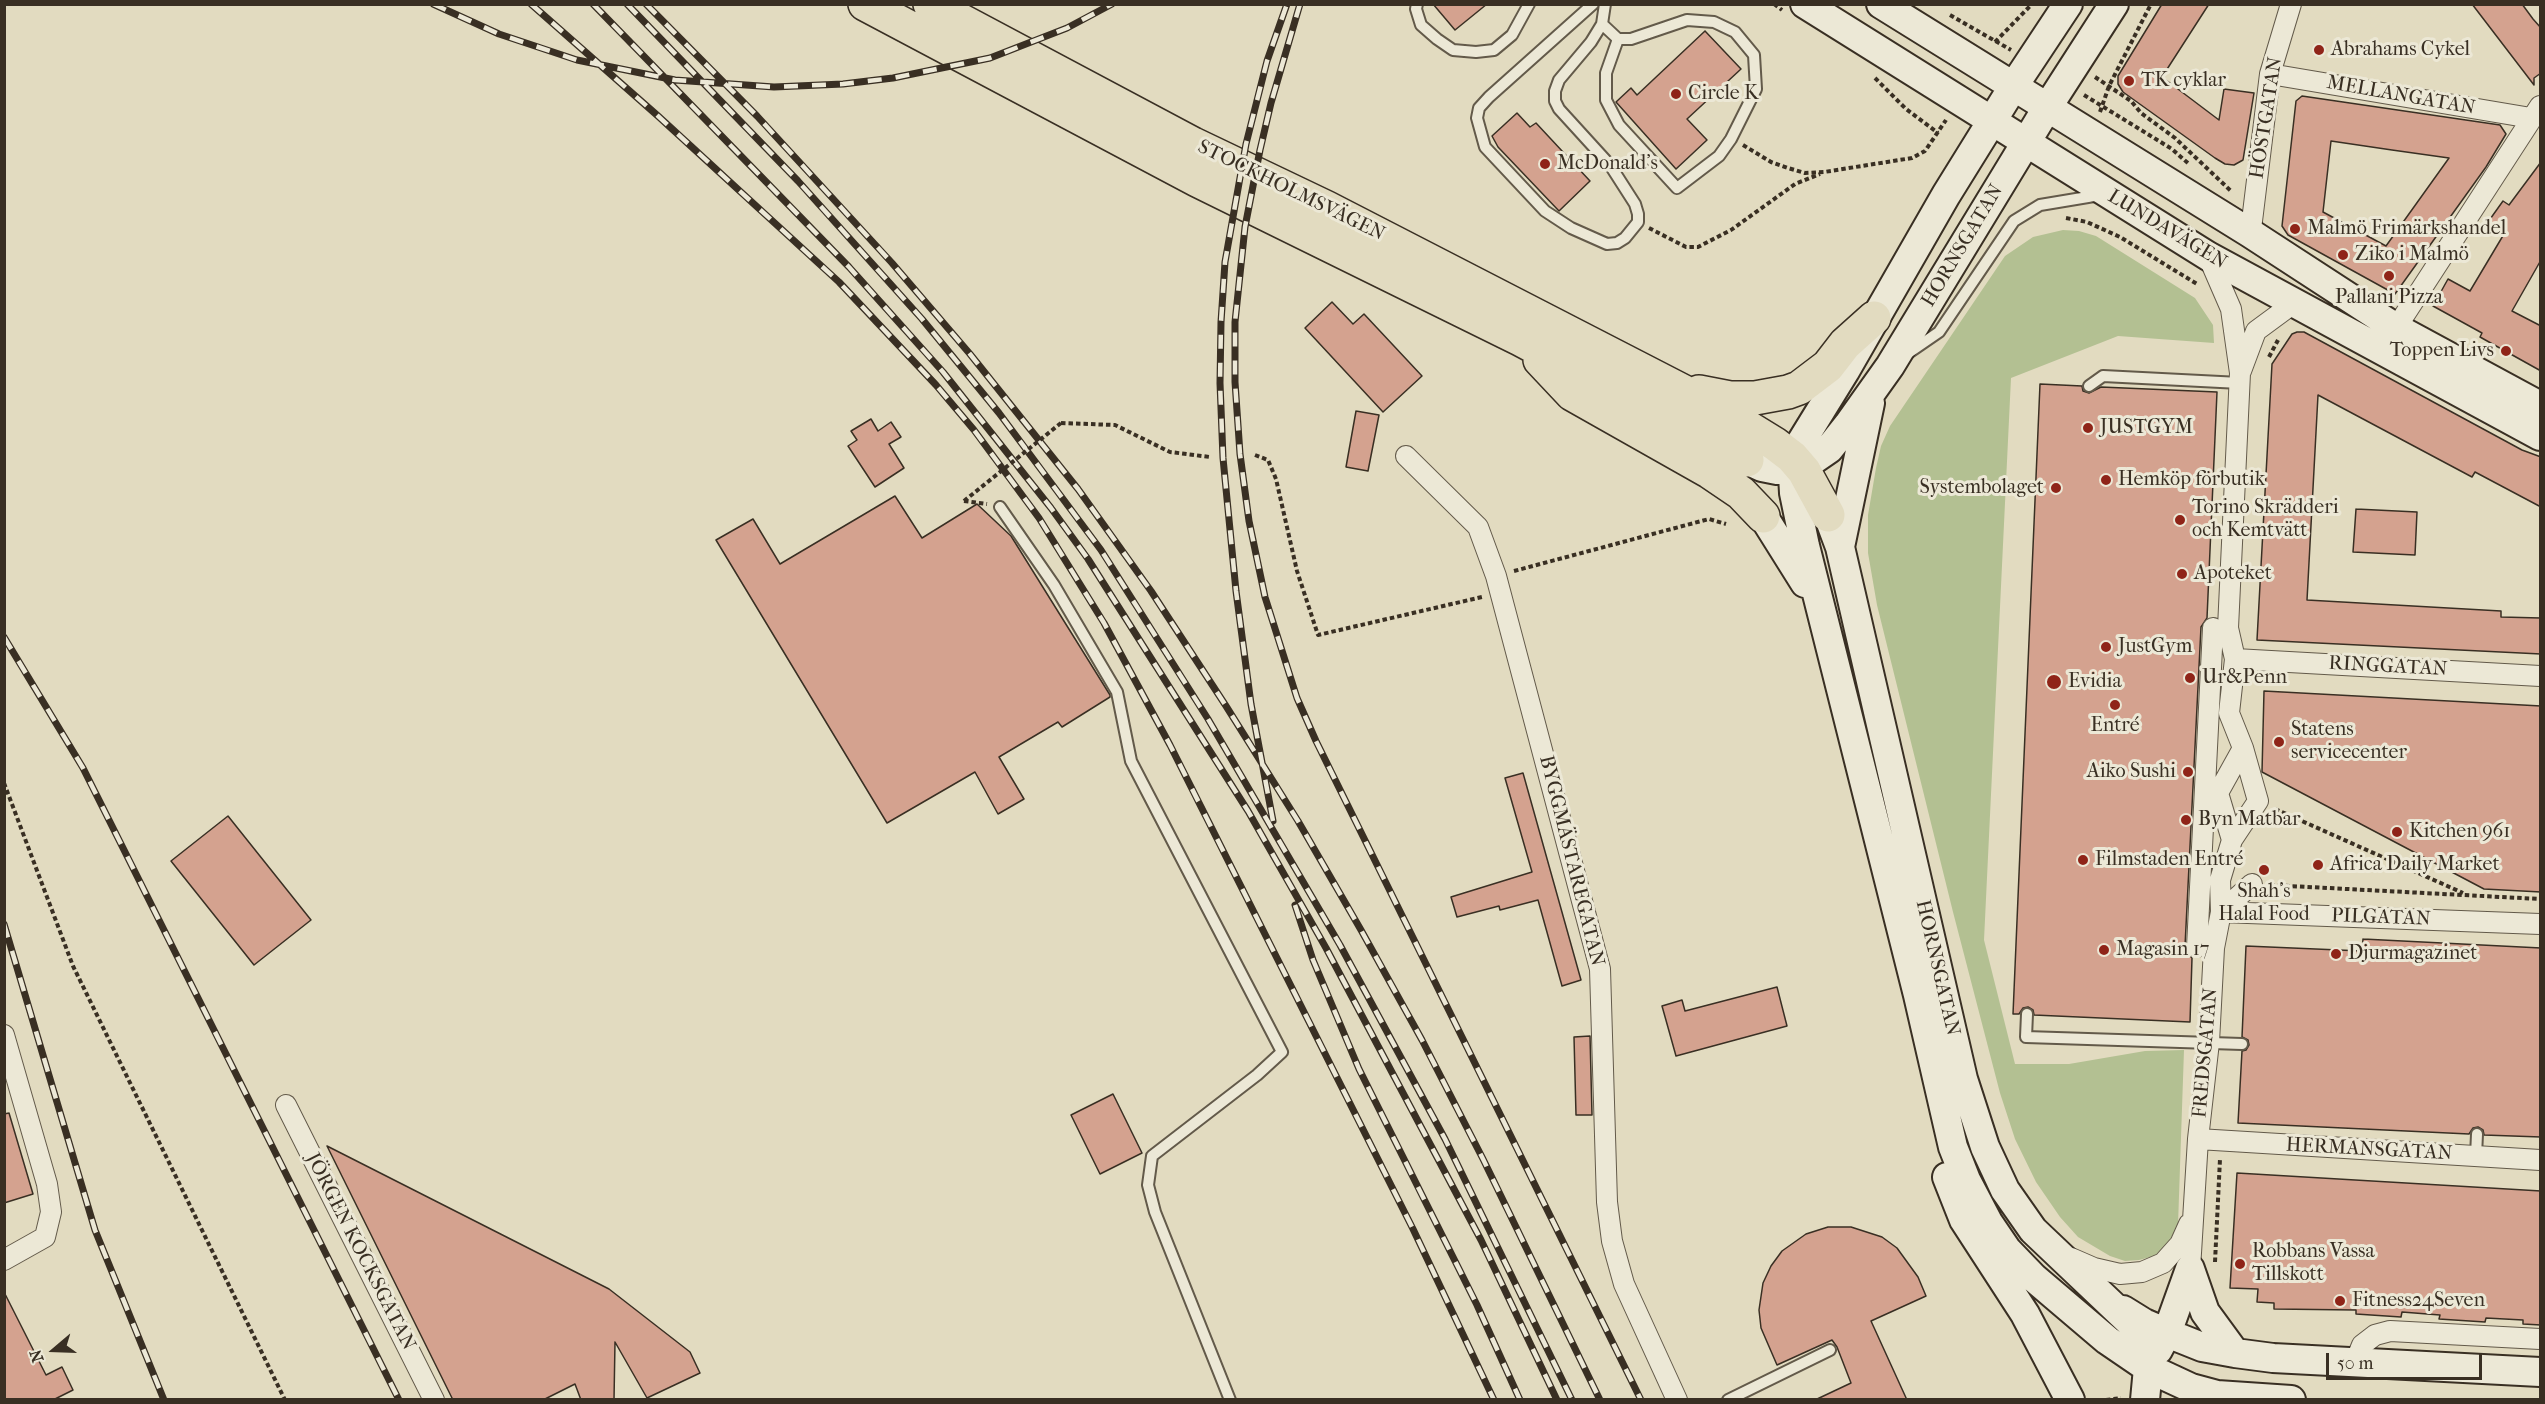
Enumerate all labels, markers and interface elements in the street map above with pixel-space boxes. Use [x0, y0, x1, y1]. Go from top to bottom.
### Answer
place label: Abrahams Cykel [2331, 38, 2470, 62]
marker: Abrahams Cykel [2312, 43, 2326, 57]
street label: HÖSTGATAN [2246, 55, 2288, 181]
place label: TK cyklar [2141, 69, 2226, 93]
street label: MELLANGATAN [2325, 71, 2477, 121]
marker: TK cyklar [2122, 74, 2136, 88]
place label: Circle K [1688, 82, 1759, 106]
marker: Circle K [1669, 87, 1683, 101]
street label: STOCKHOLMSVÄGEN [1193, 135, 1389, 247]
place label: McDonald's [1557, 152, 1658, 176]
marker: McDonald's [1538, 157, 1552, 171]
street label: HORNSGATAN [1917, 180, 2009, 312]
street label: LUNDAVÄGEN [2103, 185, 2231, 275]
place label: Malmö Frimärkshandel [2307, 217, 2506, 241]
marker: Malmö Frimärkshandel [2288, 222, 2302, 236]
place label: Ziko i Malmö [2355, 243, 2469, 267]
marker: Ziko i Malmö [2336, 248, 2350, 262]
marker: Pallani Pizza [2382, 269, 2396, 283]
place label: Pallani Pizza [2335, 286, 2443, 310]
place label: Toppen Livs [2390, 339, 2494, 363]
marker: Toppen Livs [2499, 344, 2513, 358]
place label: JUSTGYM [2100, 416, 2193, 440]
marker: JUSTGYM [2081, 421, 2095, 435]
place label: Hemköp förbutik [2118, 468, 2265, 492]
marker: Hemköp förbutik [2099, 473, 2113, 487]
place label: Systembolaget [1920, 476, 2044, 500]
marker: Systembolaget [2049, 481, 2063, 495]
place label: Torino Skrädderi och Kemtvätt [2192, 496, 2339, 543]
marker: Torino Skrädderi och Kemtvätt [2173, 513, 2187, 527]
place label: Apoteket [2194, 562, 2272, 586]
marker: Apoteket [2175, 567, 2189, 581]
place label: JustGym [2118, 635, 2192, 659]
marker: JustGym [2099, 640, 2113, 654]
street label: RINGGATAN [2328, 652, 2448, 682]
place label: Ur&Penn [2202, 666, 2287, 690]
place label: Evidia [2068, 670, 2122, 694]
marker: Ur&Penn [2183, 671, 2197, 685]
marker: Evidia [2045, 673, 2063, 691]
marker: Entré [2108, 698, 2122, 712]
place label: Entré [2090, 714, 2140, 738]
place label: Statens servicecenter [2291, 718, 2407, 765]
marker: Statens servicecenter [2272, 735, 2286, 749]
street label: BYGGMÄSTAREGATAN [1533, 753, 1609, 969]
place label: Aiko Sushi [2087, 760, 2176, 784]
marker: Aiko Sushi [2181, 765, 2195, 779]
place label: Byn Matbar [2198, 808, 2300, 832]
marker: Byn Matbar [2179, 813, 2193, 827]
place label: Kitchen 961 [2409, 820, 2510, 844]
marker: Kitchen 961 [2390, 825, 2404, 839]
place label: Filmstaden Entré [2095, 848, 2243, 872]
marker: Filmstaden Entré [2076, 853, 2090, 867]
place label: Africa Daily Market [2330, 853, 2500, 877]
marker: Africa Daily Market [2311, 858, 2325, 872]
marker: Shah's Halal Food [2257, 863, 2271, 877]
place label: Shah's Halal Food [2218, 880, 2310, 927]
street label: HORNSGATAN [1910, 898, 1964, 1038]
street label: PILGATAN [2331, 904, 2431, 932]
place label: Magasin 17 [2116, 938, 2209, 962]
place label: Djurmagazinet [2348, 942, 2477, 966]
marker: Magasin 17 [2097, 943, 2111, 957]
marker: Djurmagazinet [2329, 947, 2343, 961]
street label: FREDSGATAN [2188, 987, 2224, 1119]
street label: HERMANSGATAN [2285, 1134, 2453, 1166]
street label: JÖRGEN KOCKSGATAN [300, 1149, 420, 1355]
place label: Robbans Vassa Tillskott [2252, 1240, 2375, 1287]
marker: Robbans Vassa Tillskott [2233, 1257, 2247, 1271]
place label: Fitness24Seven [2352, 1289, 2485, 1313]
marker: Fitness24Seven [2333, 1294, 2347, 1308]
north arrow [24, 1320, 84, 1380]
scale bar [2329, 1341, 2485, 1379]
text: N [26, 1347, 47, 1365]
text: 50 m [2337, 1353, 2373, 1374]

